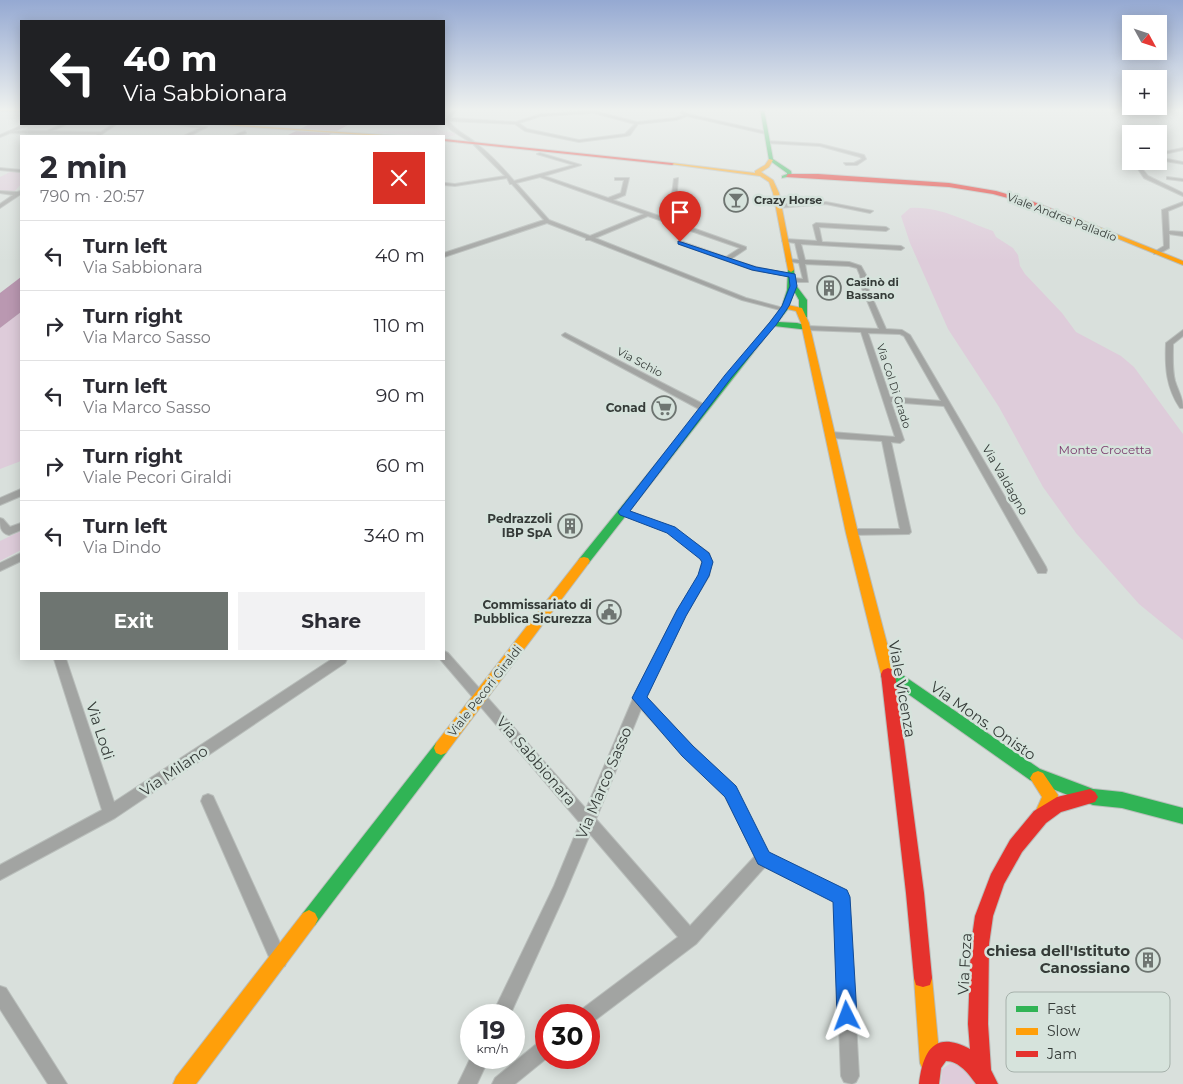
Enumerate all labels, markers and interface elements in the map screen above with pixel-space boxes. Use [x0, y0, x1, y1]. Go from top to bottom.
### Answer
north arrow [1122, 15, 1168, 60]
map controls [1122, 15, 1167, 170]
text: 40 m [123, 37, 218, 80]
icon: left [40, 40, 105, 105]
button: + [1122, 70, 1167, 115]
text: Via Sabbionara [123, 80, 287, 107]
button: − [1122, 125, 1167, 170]
text: 2 min [40, 149, 127, 186]
button: close [373, 152, 425, 204]
text: 790 m · 20:57 [40, 187, 145, 206]
bar icon: Crazy Horse [723, 187, 749, 213]
street label: Viale Andrea Palladio [1005, 190, 1119, 244]
pin [659, 191, 701, 242]
place label: Crazy Horse [754, 193, 822, 207]
icon: arrive [666, 198, 694, 226]
text: Turn left [83, 235, 168, 258]
icon: left [40, 242, 68, 270]
text: 40 m [375, 244, 425, 267]
text: Via Sabbionara [83, 258, 203, 277]
building icon: Casinò di Bassano [816, 275, 842, 301]
place label: Casinò di Bassano [846, 275, 899, 302]
text: Turn right [83, 305, 183, 328]
icon: right [40, 312, 68, 340]
text: 110 m [374, 314, 425, 337]
text: Via Marco Sasso [83, 328, 211, 347]
street label: Via Col Di Grado [874, 342, 914, 430]
street label: Via Schio [615, 344, 665, 380]
text: Turn left [83, 375, 168, 398]
icon: left [40, 382, 68, 410]
text: 90 m [376, 384, 425, 407]
supermarket icon: Conad [651, 395, 677, 421]
text: Via Marco Sasso [83, 398, 211, 417]
place label: Conad [606, 400, 646, 415]
street label: Via Valdagno [979, 442, 1032, 518]
park label: Monte Crocetta [1058, 442, 1152, 457]
text: Turn right [83, 445, 183, 468]
icon: right [40, 452, 68, 480]
text: 60 m [376, 454, 425, 477]
text: Viale Pecori Giraldi [83, 468, 232, 487]
place label: Pedrazzoli IBP SpA [487, 511, 553, 540]
building icon: Pedrazzoli IBP SpA [557, 513, 583, 539]
text: Turn left [83, 515, 168, 538]
icon: left [40, 522, 68, 550]
text: 340 m [364, 524, 425, 547]
text: Via Dindo [83, 538, 161, 557]
button: Exit [40, 592, 228, 650]
button: Share [238, 592, 425, 650]
place label: Commissariato di Pubblica Sicurezza [474, 597, 592, 626]
public building icon: Commissariato di Pubblica Sicurezza [596, 599, 622, 625]
street label: Viale Vicenza [885, 639, 920, 739]
street label: Viale Pecori Giraldi [444, 642, 525, 739]
street label: Via Mons. Onisto [927, 677, 1040, 764]
street label: Via Lodi [82, 700, 119, 762]
street label: Via Sabbionara [492, 712, 580, 809]
street label: Via Marco Sasso [571, 724, 636, 842]
street label: Via Milano [136, 741, 211, 800]
street label: Via Foza [953, 932, 976, 995]
place label: chiesa dell'Istituto Canossiano [986, 941, 1130, 977]
building icon: chiesa dell'Istituto Canossiano [1135, 947, 1161, 973]
position arrow [820, 989, 872, 1041]
legend [1006, 992, 1170, 1072]
text: Fast [1047, 1000, 1077, 1018]
speed limit sign: 30 [535, 1004, 600, 1069]
text: 19 [480, 1015, 505, 1045]
text: Slow [1047, 1022, 1081, 1040]
text: km/h [476, 1041, 509, 1056]
text: Jam [1046, 1045, 1077, 1063]

